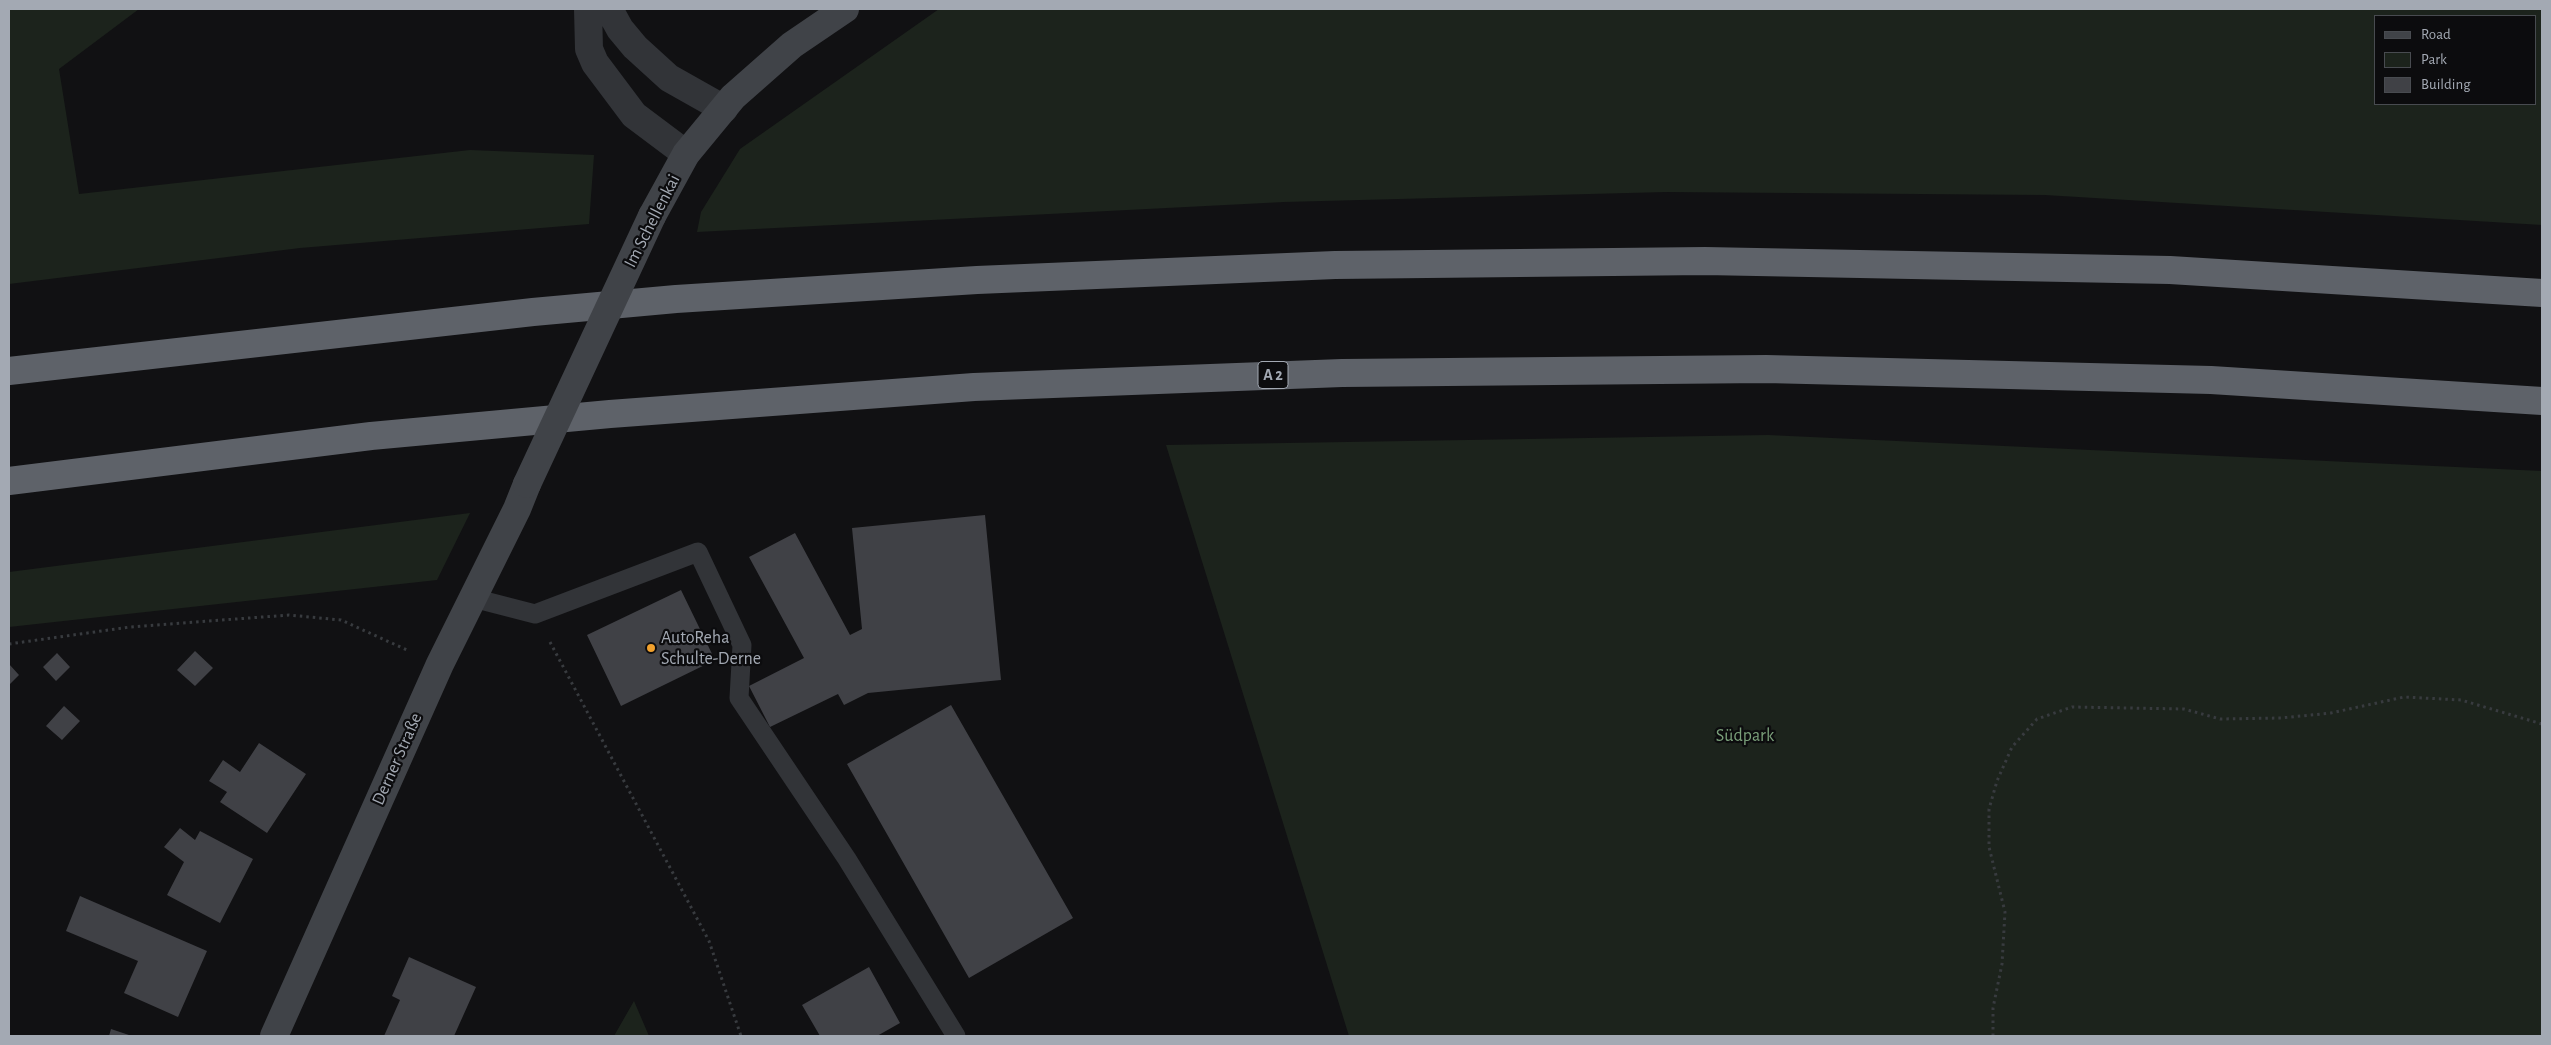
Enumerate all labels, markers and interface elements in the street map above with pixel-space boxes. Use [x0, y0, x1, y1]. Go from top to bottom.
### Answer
legend [2374, 15, 2536, 105]
text: Road [2421, 27, 2451, 42]
text: Park [2421, 52, 2447, 67]
text: Building [2421, 77, 2471, 92]
street label: Im Schellenkai [619, 171, 685, 271]
road number: A 2 [1258, 362, 1288, 388]
place label: AutoReha Schulte-Derne [661, 627, 761, 670]
marker: AutoReha Schulte-Derne [645, 642, 657, 654]
street label: Derner Straße [367, 710, 427, 808]
park label: Südpark [1716, 725, 1774, 747]

